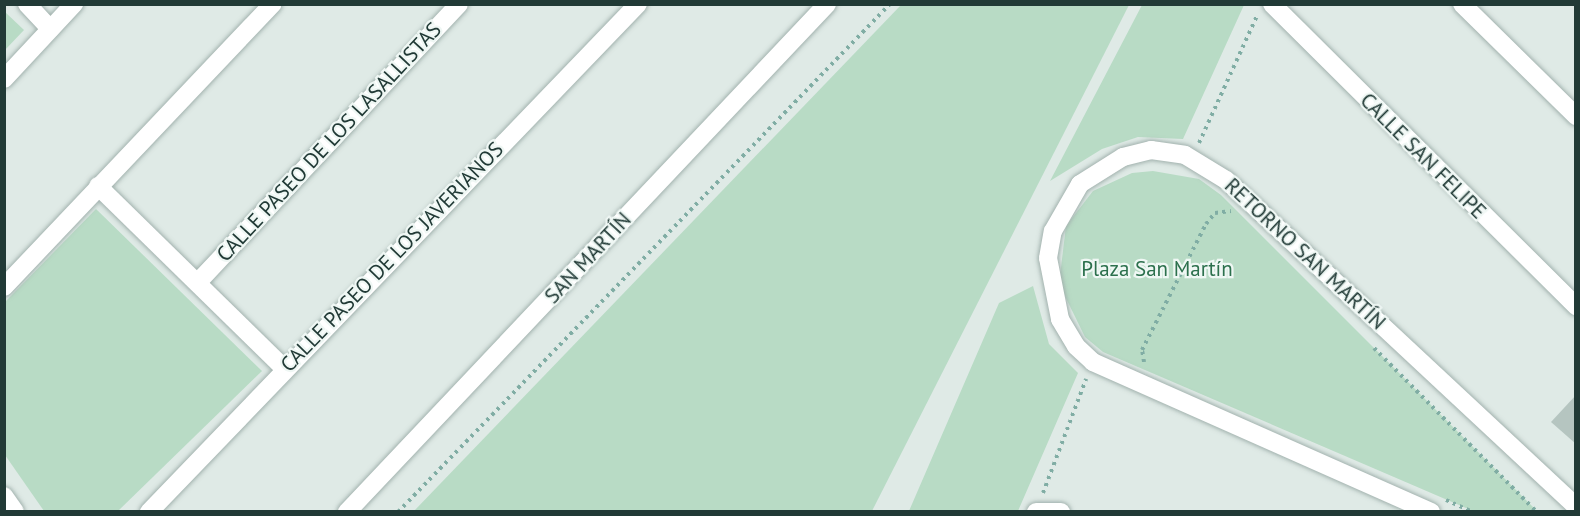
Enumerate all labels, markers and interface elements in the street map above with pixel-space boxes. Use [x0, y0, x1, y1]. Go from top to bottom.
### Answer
street label: CALLE PASEO DE LOS LASALLISTAS [211, 17, 447, 267]
street label: CALLE SAN FELIPE [1355, 88, 1491, 224]
street label: CALLE PASEO DE LOS JAVERIANOS [275, 137, 509, 377]
street label: RETORNO SAN MARTÍN [1219, 173, 1391, 335]
street label: SAN MARTÍN [540, 207, 636, 309]
park label: Plaza San Martín [1081, 256, 1233, 282]

